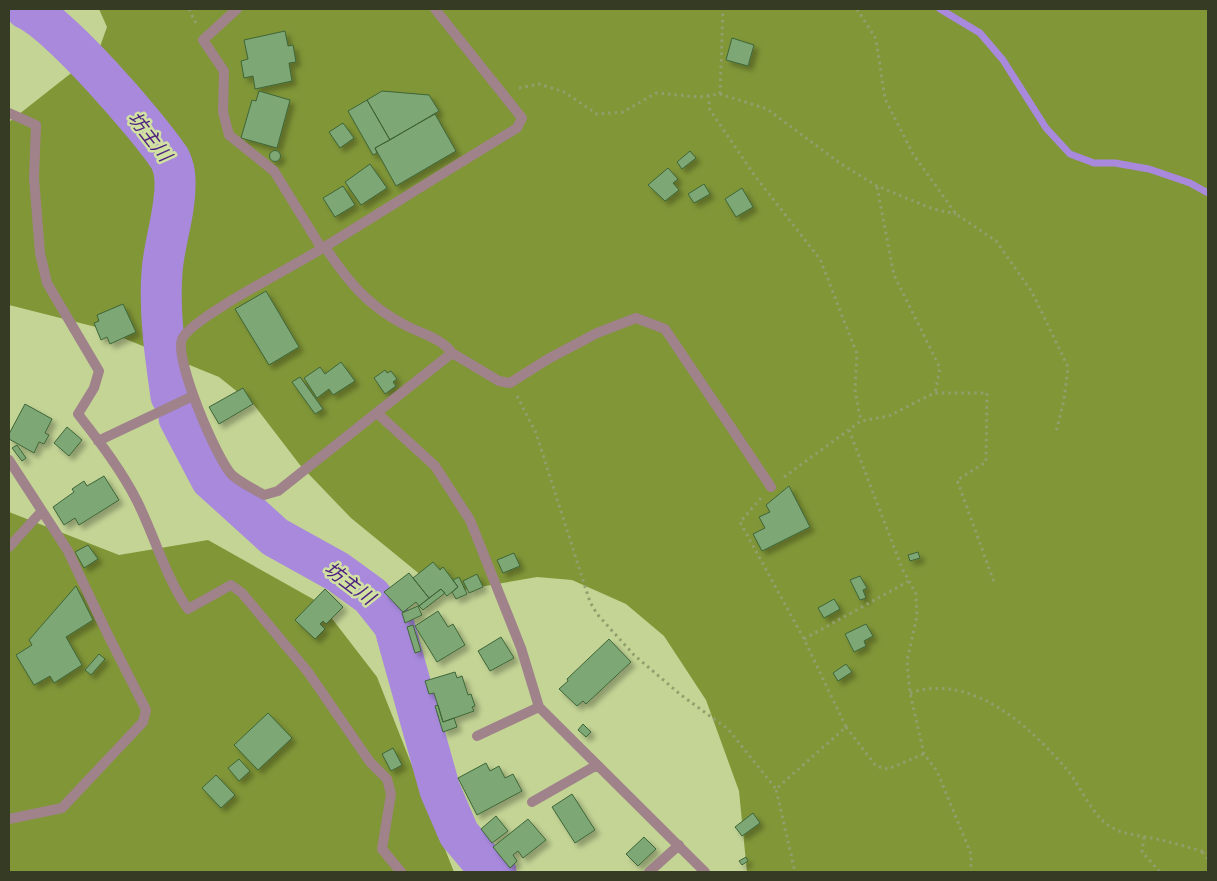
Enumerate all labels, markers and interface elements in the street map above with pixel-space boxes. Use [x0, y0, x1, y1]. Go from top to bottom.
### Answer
water label: 坊主川 [120, 106, 179, 170]
water label: 坊主川 [318, 555, 382, 614]

